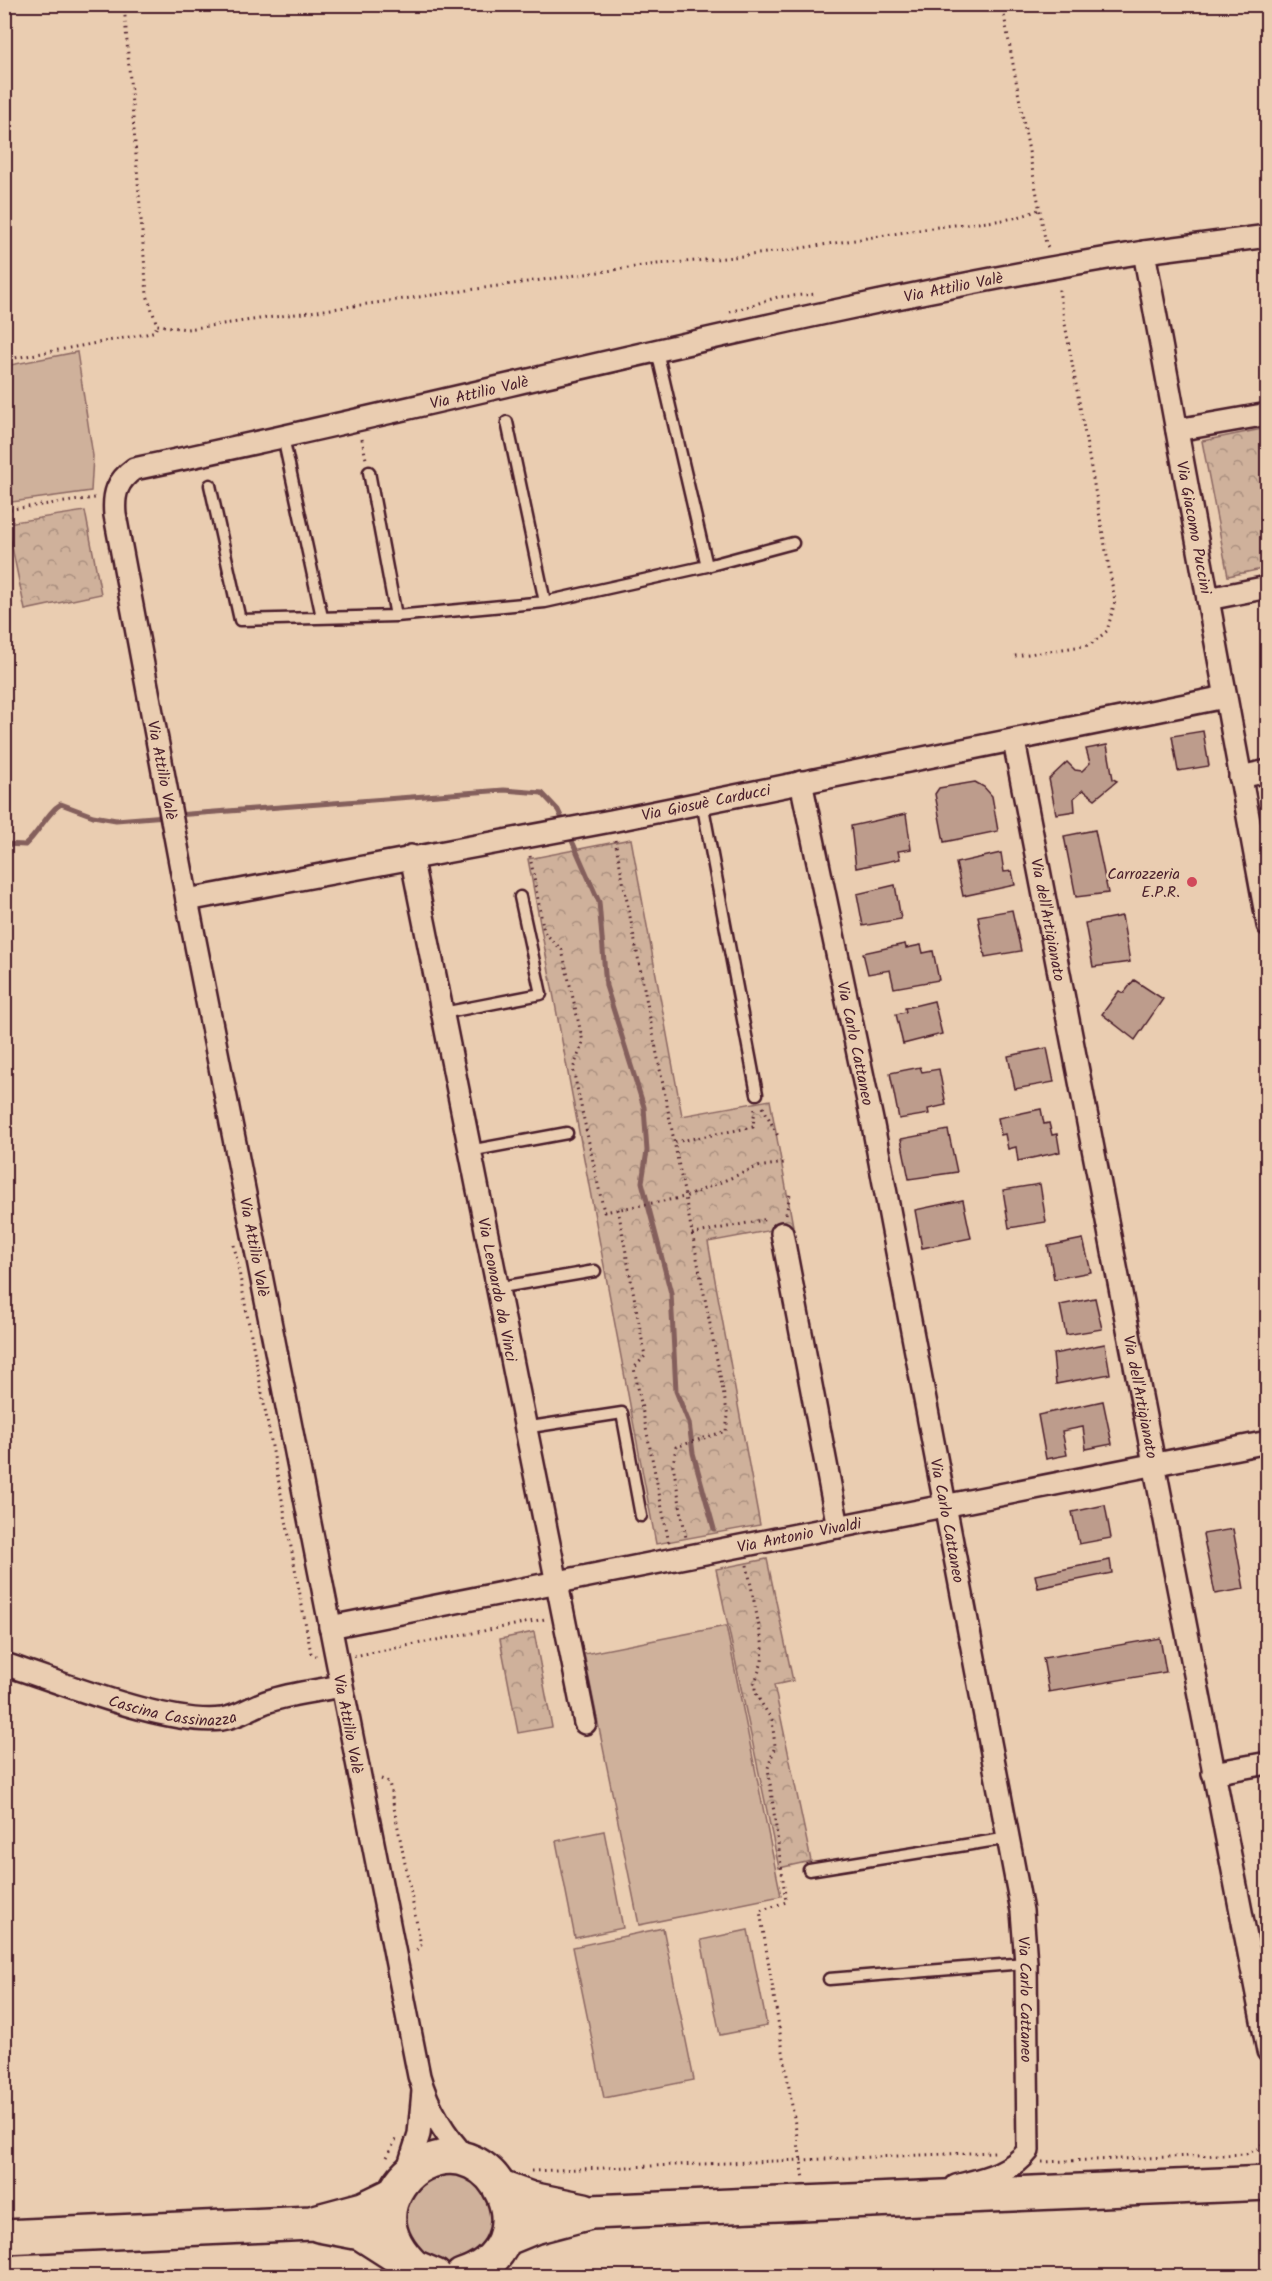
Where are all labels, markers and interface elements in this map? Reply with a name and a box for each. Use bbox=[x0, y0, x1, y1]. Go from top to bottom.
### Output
street label: Via Attilio Valè bbox=[902, 266, 1005, 310]
street label: Via Attilio Valè bbox=[427, 370, 531, 417]
street label: Via Giacomo Puccini bbox=[1169, 459, 1218, 597]
street label: Via Attilio Valè bbox=[140, 719, 183, 822]
street label: Via Giosuè Carducci bbox=[639, 778, 774, 829]
street label: Via dell'Artigianato bbox=[1023, 856, 1071, 984]
place label: Carrozzeria E.P.R. bbox=[1107, 862, 1180, 905]
marker: Carrozzeria E.P.R. bbox=[1185, 875, 1199, 889]
street label: Via Carlo Cattaneo bbox=[829, 979, 880, 1108]
street label: Via Attilio Valè bbox=[232, 1196, 275, 1299]
street label: Via Leonardo da Vinci bbox=[470, 1216, 523, 1365]
street label: Via dell'Artigianato bbox=[1116, 1333, 1164, 1461]
street label: Via Carlo Cattaneo bbox=[922, 1456, 971, 1585]
street label: Via Antonio Vivaldi bbox=[735, 1511, 865, 1560]
street label: Via Attilio Valè bbox=[326, 1673, 369, 1776]
street label: Cascina Cassinazza bbox=[105, 1689, 240, 1734]
street label: Via Carlo Cattaneo bbox=[1010, 1935, 1038, 2063]

